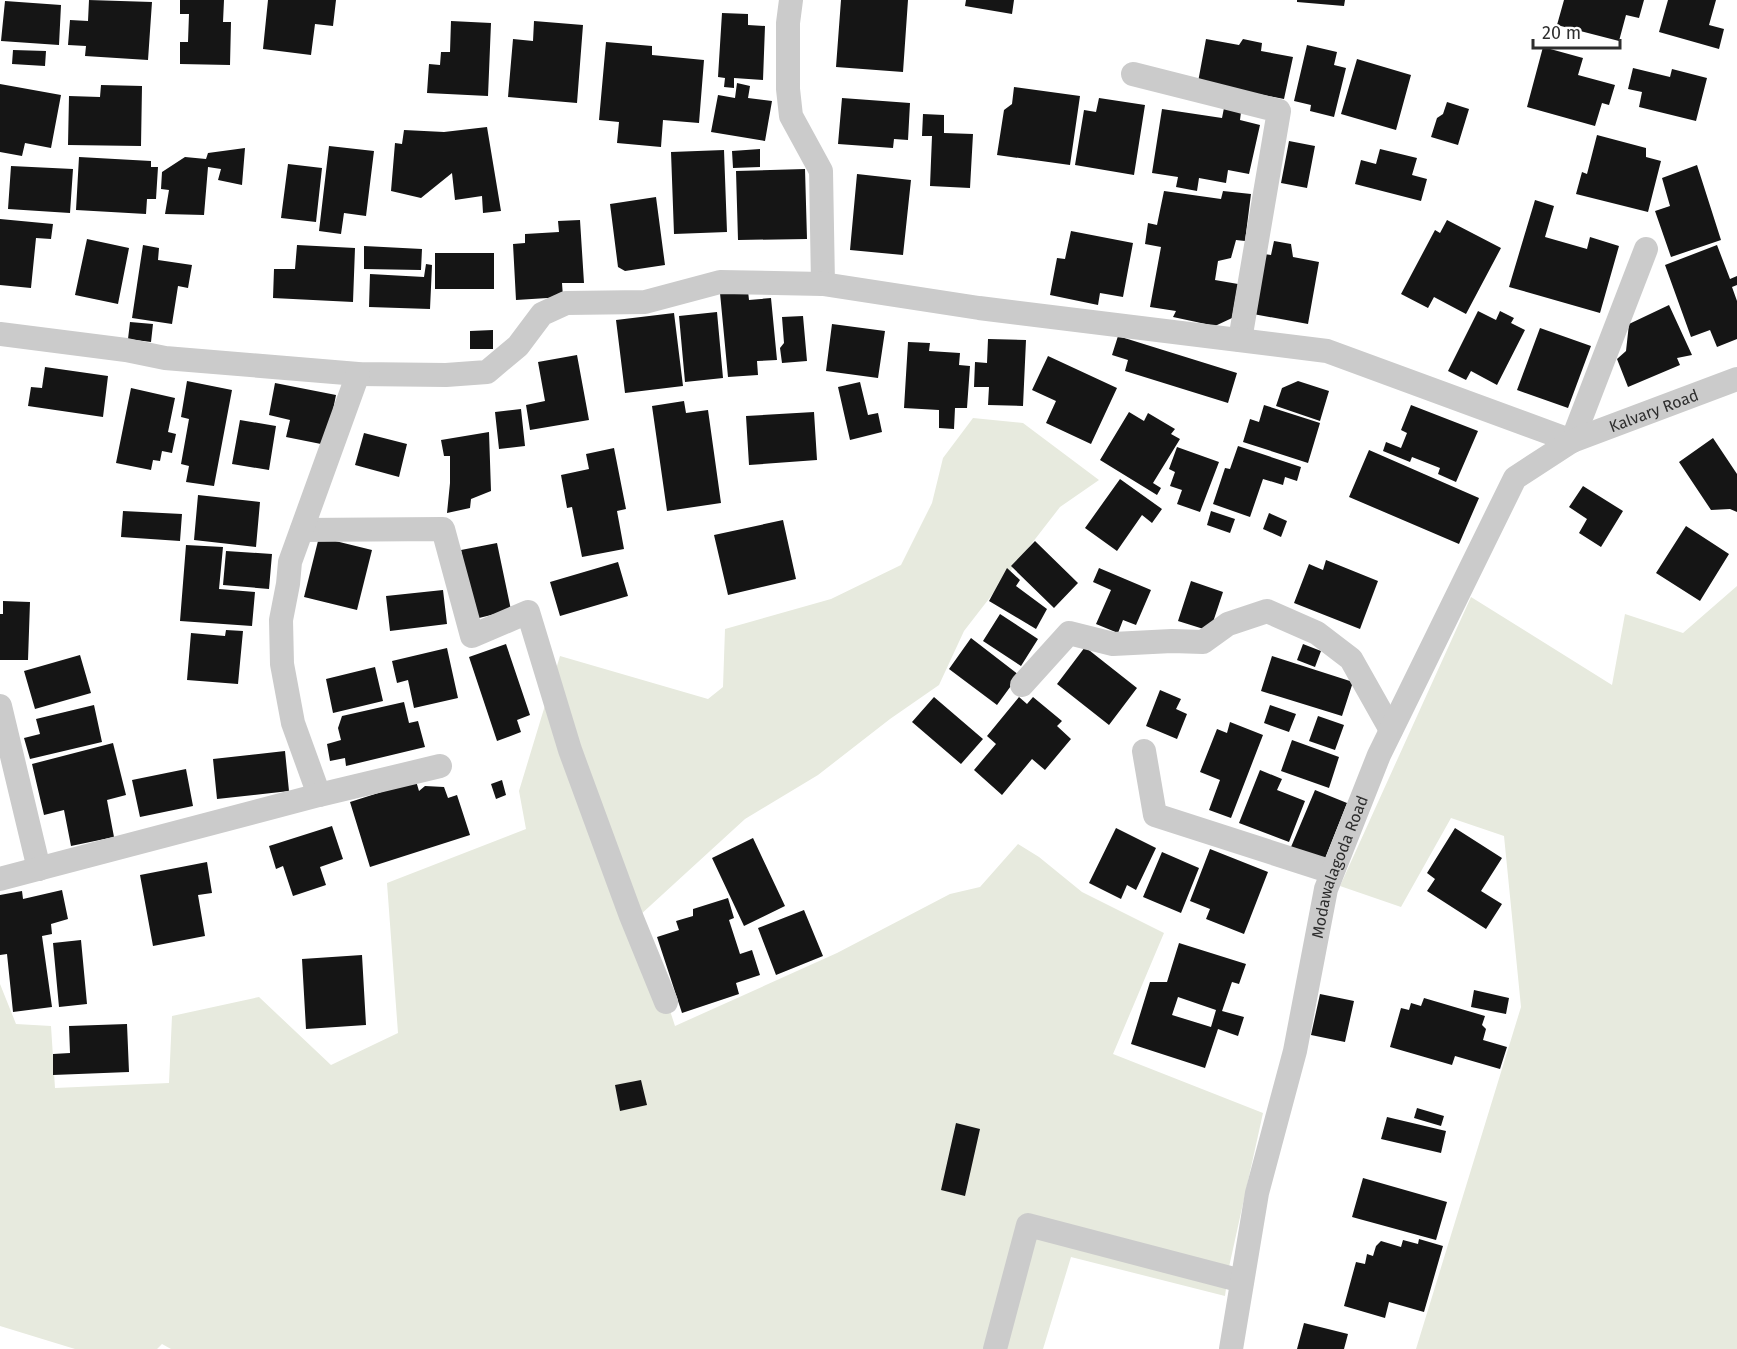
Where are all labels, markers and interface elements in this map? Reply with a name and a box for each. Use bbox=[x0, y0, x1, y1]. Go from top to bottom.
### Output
scale bar bbox=[1533, 12, 1620, 50]
text: 20 m bbox=[1542, 22, 1581, 44]
street label: Kalvary Road bbox=[1607, 385, 1701, 436]
street label: Modawalagoda Road bbox=[1308, 793, 1372, 940]

